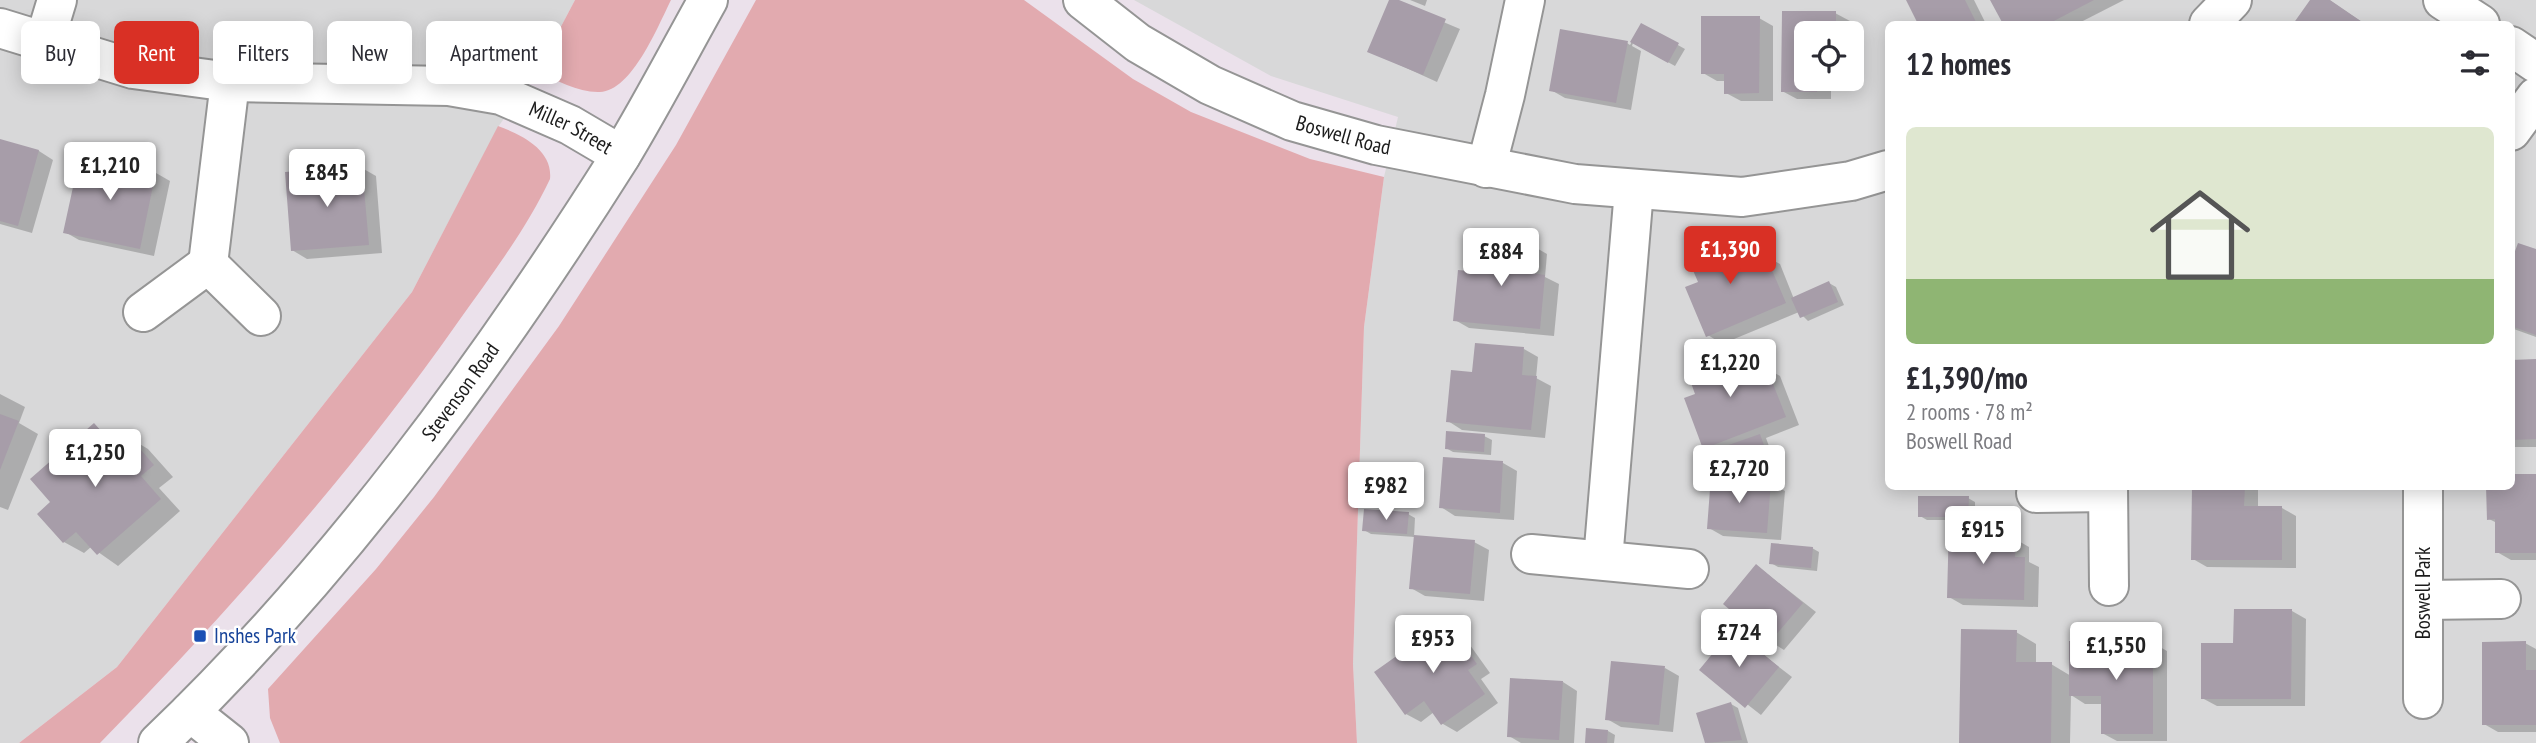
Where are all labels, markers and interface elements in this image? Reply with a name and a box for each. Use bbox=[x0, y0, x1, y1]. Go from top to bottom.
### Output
chip: Buy bbox=[21, 21, 100, 84]
chip: Rent bbox=[114, 21, 199, 84]
chip: Filters bbox=[213, 21, 313, 84]
chip: New bbox=[327, 21, 412, 84]
chip: Apartment bbox=[426, 21, 562, 84]
map controls bbox=[1794, 21, 1864, 91]
button: locate bbox=[1794, 21, 1864, 91]
text: 12 homes bbox=[1906, 44, 2011, 83]
icon: filters bbox=[2456, 44, 2494, 82]
street label: Miller Street bbox=[525, 95, 618, 160]
street label: Boswell Road bbox=[1293, 109, 1393, 161]
pin: £1,210 bbox=[53, 142, 167, 202]
text: £1,210 bbox=[80, 150, 140, 179]
pin: £845 bbox=[286, 150, 368, 209]
text: £845 bbox=[305, 157, 349, 186]
icon: home bbox=[2137, 172, 2263, 298]
pin: £1,390 bbox=[1673, 226, 1787, 286]
pin: £884 bbox=[1460, 229, 1542, 288]
text: £1,390 bbox=[1700, 234, 1760, 263]
text: £884 bbox=[1479, 236, 1523, 265]
street label: Stevenson Road bbox=[415, 337, 505, 446]
pin: £1,220 bbox=[1673, 340, 1787, 399]
text: £1,220 bbox=[1700, 347, 1760, 376]
text: £1,390/mo bbox=[1906, 358, 2028, 397]
text: 2 rooms · 78 m² bbox=[1906, 397, 2033, 426]
text: Boswell Road bbox=[1906, 426, 2012, 455]
pin: £1,250 bbox=[38, 430, 152, 489]
text: £1,250 bbox=[65, 437, 125, 466]
pin: £2,720 bbox=[1682, 446, 1796, 505]
text: £2,720 bbox=[1709, 453, 1769, 482]
pin: £982 bbox=[1345, 462, 1427, 522]
text: £982 bbox=[1364, 470, 1408, 499]
pin: £915 bbox=[1942, 506, 2024, 566]
text: £915 bbox=[1961, 514, 2005, 543]
street label: Boswell Park bbox=[2409, 547, 2436, 639]
pin: £724 bbox=[1698, 610, 1780, 669]
pin: £953 bbox=[1392, 616, 1474, 675]
text: £724 bbox=[1717, 617, 1761, 646]
place label: Inshes Park bbox=[214, 622, 296, 649]
pin: £1,550 bbox=[2059, 622, 2173, 682]
text: £953 bbox=[1411, 623, 1455, 652]
marker: Inshes Park bbox=[192, 628, 208, 644]
text: £1,550 bbox=[2086, 630, 2146, 659]

